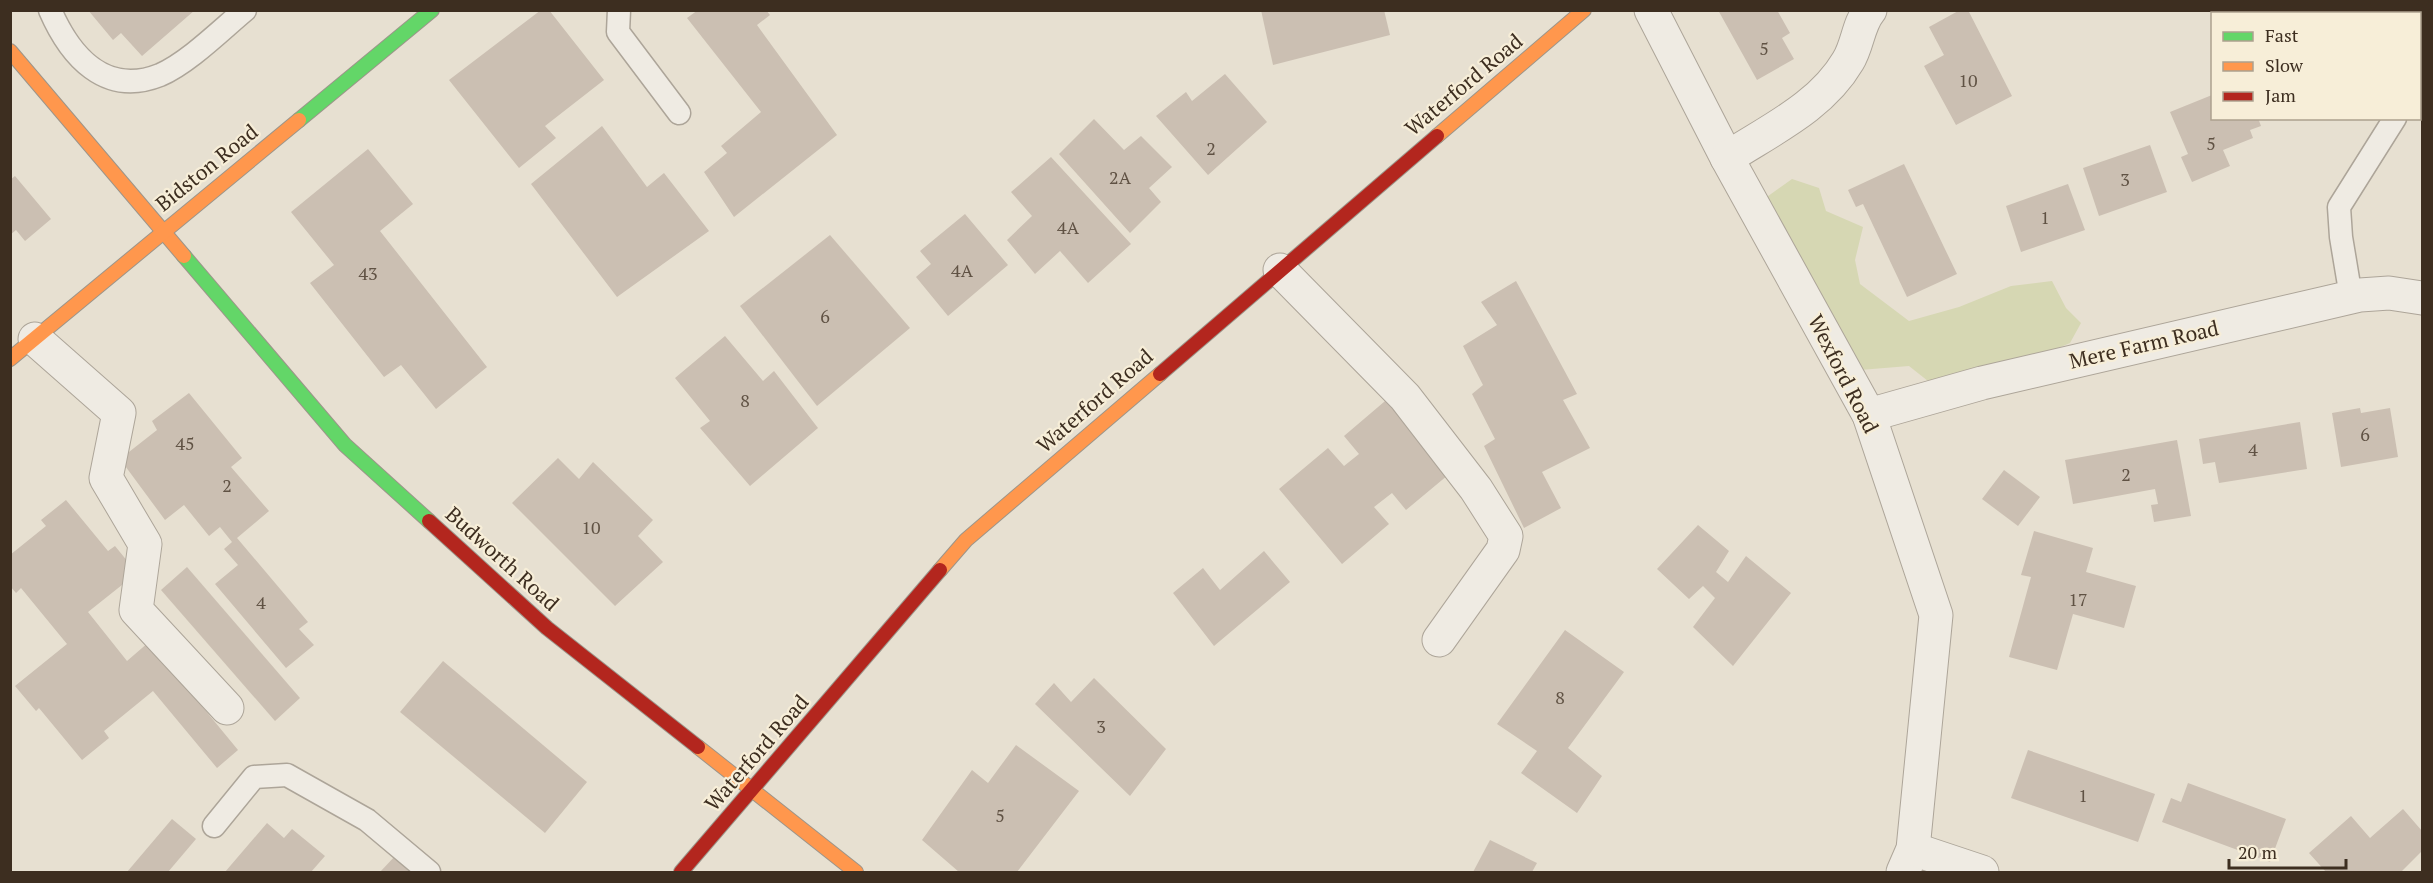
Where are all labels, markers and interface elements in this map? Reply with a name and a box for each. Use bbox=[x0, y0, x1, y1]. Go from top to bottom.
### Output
legend bbox=[2211, 12, 2421, 120]
text: Fast bbox=[2265, 23, 2299, 47]
street label: Waterford Road bbox=[1399, 27, 1528, 142]
house number: 5 bbox=[1759, 36, 1769, 60]
text: Slow bbox=[2265, 53, 2304, 77]
house number: 10 bbox=[1958, 68, 1978, 92]
text: Jam bbox=[2265, 83, 2296, 107]
street label: Bidston Road bbox=[149, 117, 264, 217]
house number: 5 bbox=[2206, 131, 2216, 155]
house number: 2 bbox=[1206, 136, 1216, 160]
house number: 2A bbox=[1109, 165, 1132, 189]
house number: 3 bbox=[2120, 167, 2130, 191]
house number: 1 bbox=[2040, 205, 2050, 229]
house number: 4A bbox=[1057, 215, 1080, 239]
house number: 4A bbox=[951, 258, 974, 282]
house number: 43 bbox=[358, 261, 378, 285]
house number: 6 bbox=[820, 304, 830, 328]
street label: Wexford Road bbox=[1802, 310, 1886, 438]
street label: Mere Farm Road bbox=[2066, 313, 2222, 375]
street label: Waterford Road bbox=[1030, 342, 1159, 458]
house number: 8 bbox=[740, 388, 750, 412]
house number: 6 bbox=[2360, 422, 2370, 446]
house number: 45 bbox=[175, 431, 195, 455]
house number: 4 bbox=[2248, 437, 2258, 461]
house number: 2 bbox=[2121, 462, 2131, 486]
house number: 2 bbox=[222, 473, 232, 497]
street label: Budworth Road bbox=[440, 500, 566, 617]
house number: 10 bbox=[581, 515, 601, 539]
house number: 17 bbox=[2068, 587, 2088, 611]
house number: 4 bbox=[256, 590, 266, 614]
house number: 8 bbox=[1555, 685, 1565, 709]
street label: Waterford Road bbox=[698, 688, 815, 816]
house number: 3 bbox=[1096, 714, 1106, 738]
house number: 1 bbox=[2078, 783, 2088, 807]
house number: 5 bbox=[995, 803, 1005, 827]
scale bar bbox=[2229, 832, 2346, 870]
text: 20 m bbox=[2238, 840, 2278, 864]

